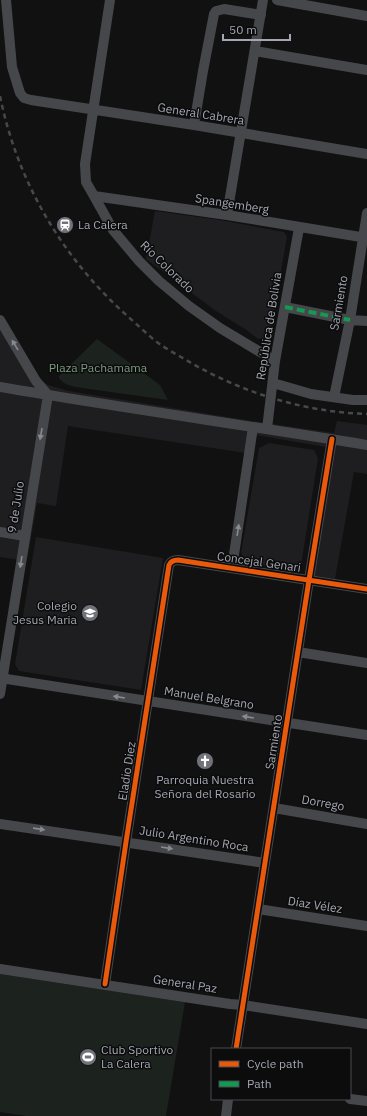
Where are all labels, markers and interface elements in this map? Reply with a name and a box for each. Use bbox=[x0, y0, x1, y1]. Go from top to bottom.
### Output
scale bar bbox=[223, 16, 290, 42]
text: 50 m bbox=[229, 22, 257, 37]
street label: General Cabrera bbox=[157, 99, 246, 128]
street label: Spangemberg bbox=[194, 190, 271, 217]
station icon: La Calera bbox=[55, 215, 75, 235]
place label: La Calera bbox=[78, 217, 128, 232]
street label: Río Colorado bbox=[137, 237, 198, 296]
street label: República de Bolivia bbox=[253, 270, 285, 381]
street label: Sarmiento bbox=[326, 274, 351, 332]
one-way arrow bbox=[11, 339, 18, 351]
park label: Plaza Pachamama bbox=[49, 360, 148, 375]
one-way arrow bbox=[38, 428, 44, 440]
street label: 9 de Julio bbox=[4, 480, 27, 534]
one-way arrow bbox=[235, 523, 241, 536]
street label: Concejal Genari bbox=[216, 548, 302, 575]
one-way arrow bbox=[18, 556, 24, 568]
place label: Colegio Jesus Maria bbox=[13, 598, 78, 627]
school or university icon: Colegio Jesus Maria bbox=[80, 603, 100, 623]
street label: Manuel Belgrano bbox=[163, 683, 255, 712]
one-way arrow bbox=[113, 694, 125, 700]
street label: Sarmiento bbox=[262, 713, 285, 771]
one-way arrow bbox=[242, 714, 254, 720]
street label: Eladio Diez bbox=[114, 740, 139, 801]
church icon: Parroquia Nuestra Señora del Rosario bbox=[195, 751, 215, 771]
place label: Parroquia Nuestra Señora del Rosario bbox=[155, 772, 256, 801]
street label: Dorrego bbox=[301, 791, 346, 814]
street label: Julio Argentino Roca bbox=[138, 822, 250, 855]
one-way arrow bbox=[33, 826, 45, 832]
one-way arrow bbox=[161, 845, 173, 851]
street label: Díaz Vélez bbox=[287, 893, 344, 916]
street label: General Paz bbox=[152, 971, 218, 996]
place label: Club Sportivo La Calera bbox=[101, 1042, 173, 1071]
sports icon: Club Sportivo La Calera bbox=[78, 1047, 98, 1067]
legend bbox=[211, 1048, 351, 1100]
text: Cycle path bbox=[247, 1056, 304, 1071]
text: Path bbox=[247, 1076, 272, 1091]

